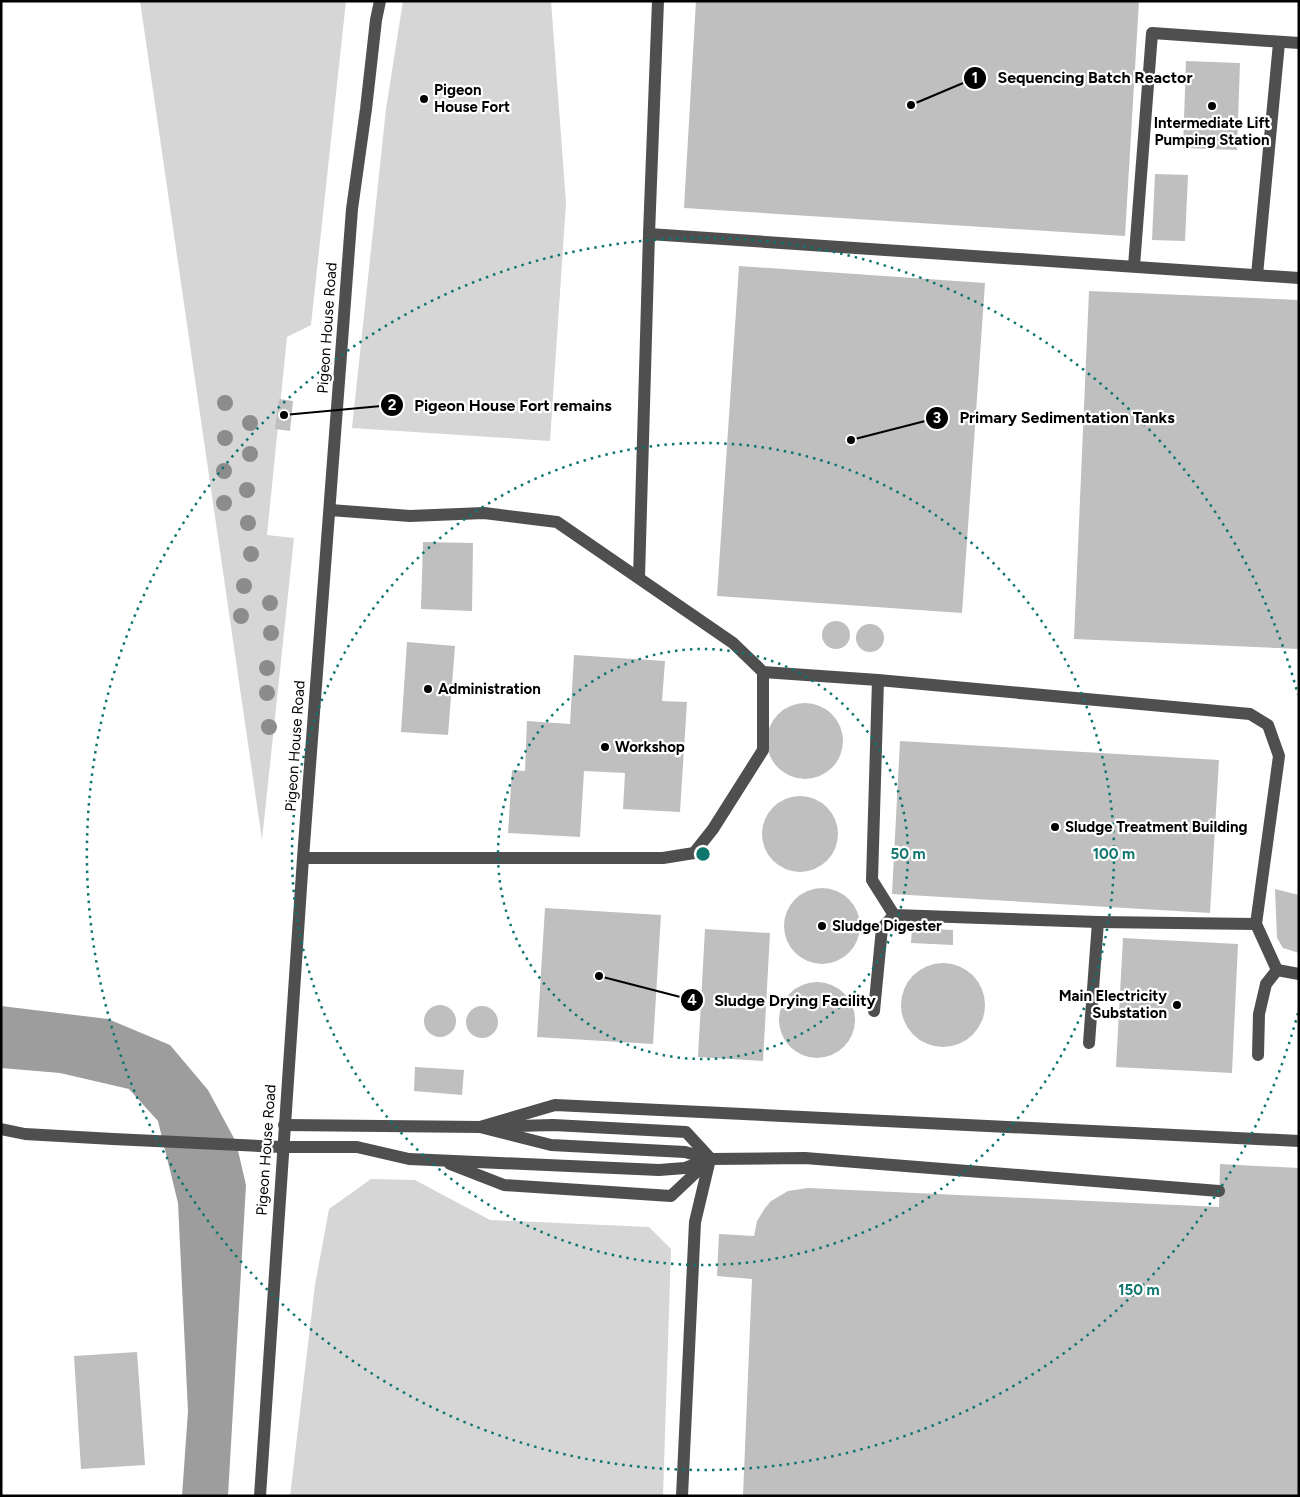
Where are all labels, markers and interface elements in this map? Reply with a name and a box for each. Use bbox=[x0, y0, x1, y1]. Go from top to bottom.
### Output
callout: Sequencing Batch Reactor bbox=[962, 62, 1202, 93]
text: Sequencing Batch Reactor bbox=[998, 68, 1192, 87]
text: 1 bbox=[972, 69, 978, 87]
place label: Pigeon House Fort bbox=[434, 81, 510, 116]
marker: Pigeon House Fort bbox=[418, 93, 430, 105]
marker: Intermediate Lift Pumping Station bbox=[1206, 100, 1218, 112]
place label: Intermediate Lift Pumping Station bbox=[1154, 114, 1270, 149]
street label: Pigeon House Road bbox=[313, 262, 341, 394]
callout: Pigeon House Fort remains bbox=[380, 390, 622, 421]
text: 2 bbox=[388, 396, 397, 414]
text: Pigeon House Fort remains bbox=[414, 396, 612, 415]
callout: Primary Sedimentation Tanks bbox=[925, 402, 1185, 433]
text: Primary Sedimentation Tanks bbox=[959, 408, 1175, 427]
text: 3 bbox=[933, 409, 941, 427]
street label: Pigeon House Road bbox=[281, 680, 309, 812]
place label: Administration bbox=[438, 680, 541, 698]
marker: Administration bbox=[422, 683, 434, 695]
place label: Workshop bbox=[615, 738, 685, 756]
marker: Workshop bbox=[599, 741, 611, 753]
place label: Sludge Treatment Building bbox=[1065, 818, 1248, 836]
marker: Sludge Treatment Building bbox=[1049, 821, 1061, 833]
centre of rings bbox=[694, 845, 712, 863]
text: 50 m bbox=[890, 845, 926, 863]
text: 100 m bbox=[1093, 845, 1135, 863]
place label: Sludge Digester bbox=[832, 917, 942, 935]
marker: Sludge Digester bbox=[816, 920, 828, 932]
callout: Sludge Drying Facility bbox=[679, 985, 886, 1016]
place label: Main Electricity Substation bbox=[1059, 987, 1167, 1022]
text: 4 bbox=[687, 991, 697, 1009]
text: Sludge Drying Facility bbox=[714, 991, 877, 1010]
marker: Main Electricity Substation bbox=[1171, 999, 1183, 1011]
street label: Pigeon House Road bbox=[252, 1084, 280, 1216]
text: 150 m bbox=[1118, 1281, 1160, 1299]

